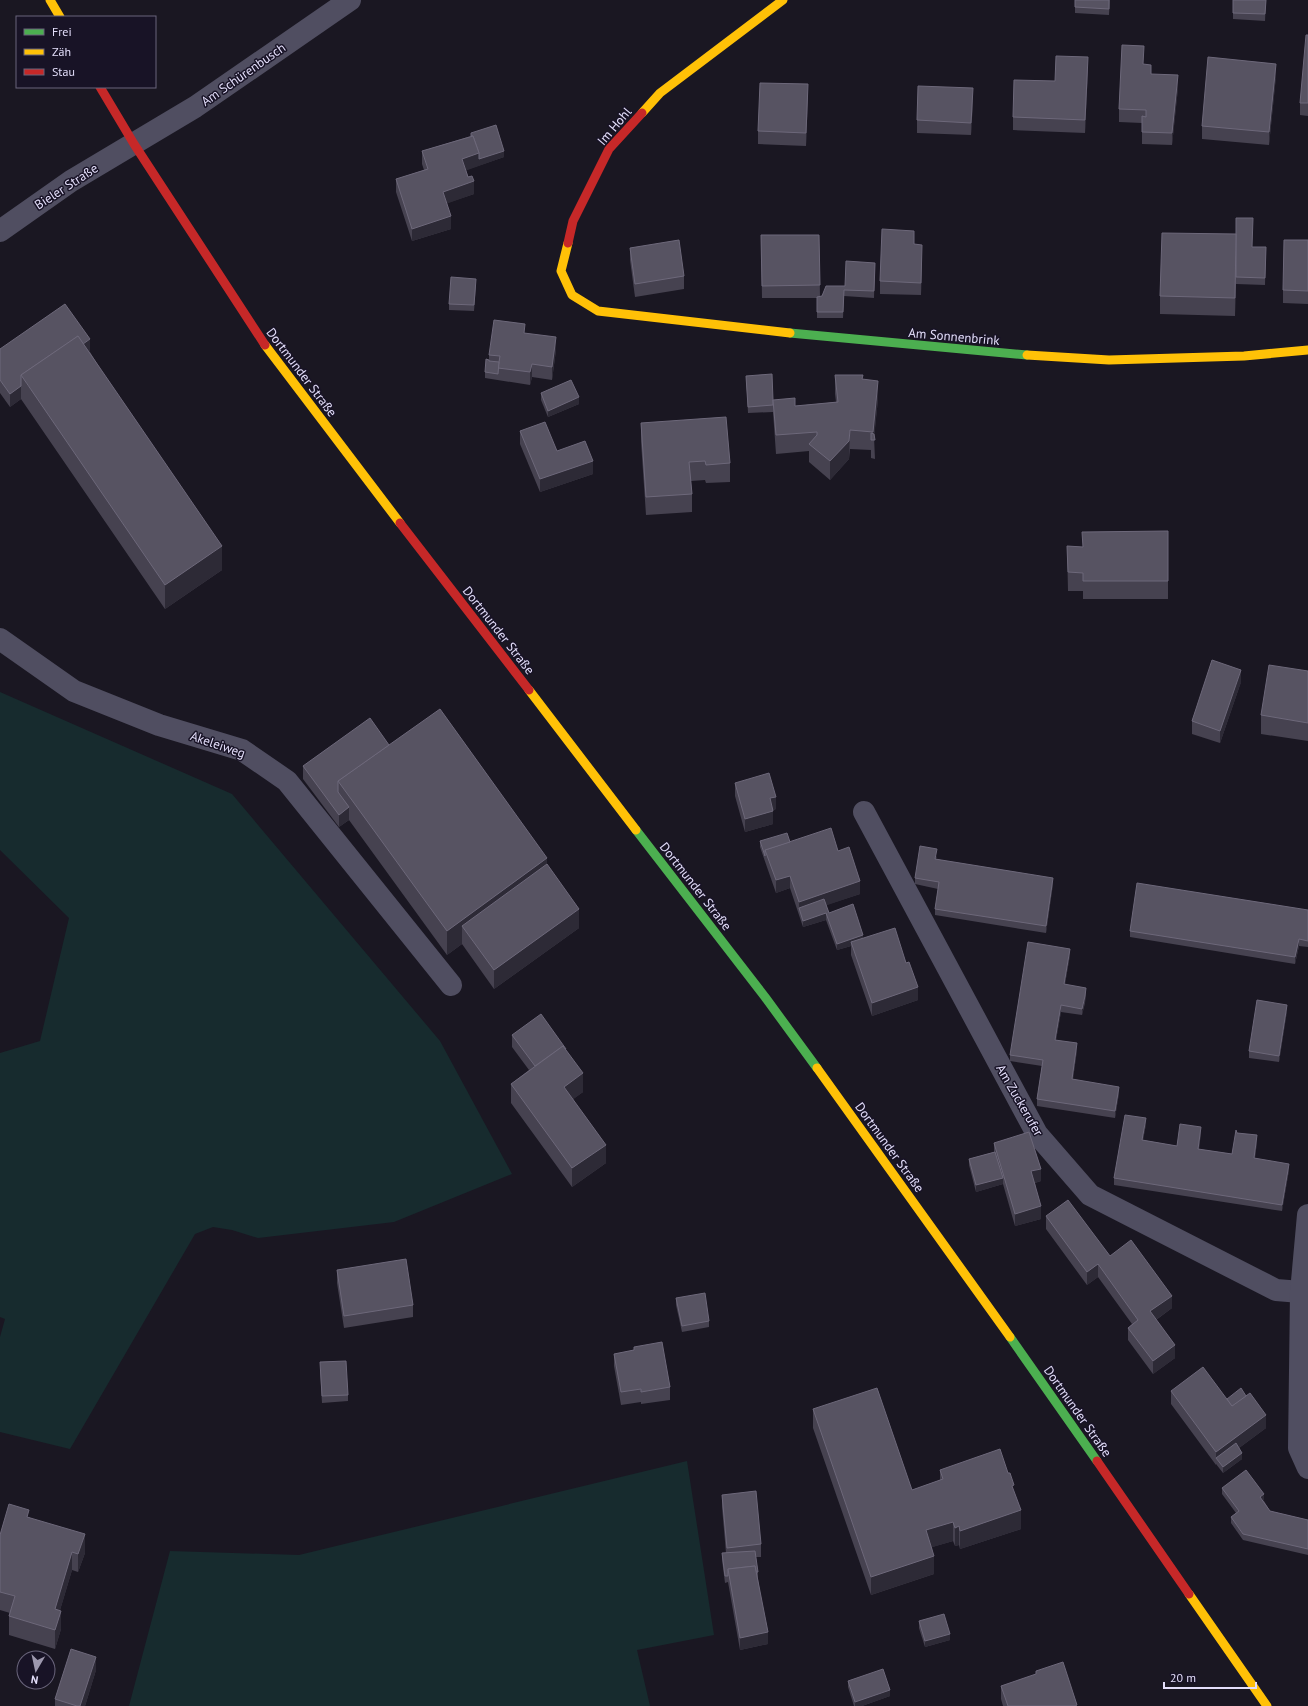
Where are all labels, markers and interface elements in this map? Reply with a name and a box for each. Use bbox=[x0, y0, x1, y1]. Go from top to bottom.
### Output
legend bbox=[16, 16, 156, 88]
text: Frei bbox=[52, 24, 72, 39]
street label: Am Schürenbusch bbox=[198, 39, 289, 110]
text: Zäh bbox=[52, 44, 71, 59]
text: Stau bbox=[52, 64, 75, 79]
street label: Im Hohl bbox=[594, 104, 635, 149]
street label: Bieler Straße bbox=[31, 160, 101, 213]
street label: Dortmunder Straße bbox=[263, 324, 341, 420]
street label: Am Sonnenbrink bbox=[908, 324, 1001, 349]
street label: Dortmunder Straße bbox=[459, 583, 538, 678]
street label: Akeleiweg bbox=[188, 727, 248, 762]
street label: Dortmunder Straße bbox=[656, 839, 735, 934]
street label: Am Zuckerufer bbox=[992, 1061, 1047, 1140]
street label: Dortmunder Straße bbox=[851, 1099, 928, 1196]
street label: Dortmunder Straße bbox=[1040, 1362, 1115, 1460]
north arrow bbox=[16, 1650, 56, 1690]
scale bar bbox=[1164, 1664, 1256, 1690]
text: 20 m bbox=[1170, 1670, 1196, 1685]
text: N bbox=[30, 1672, 39, 1687]

